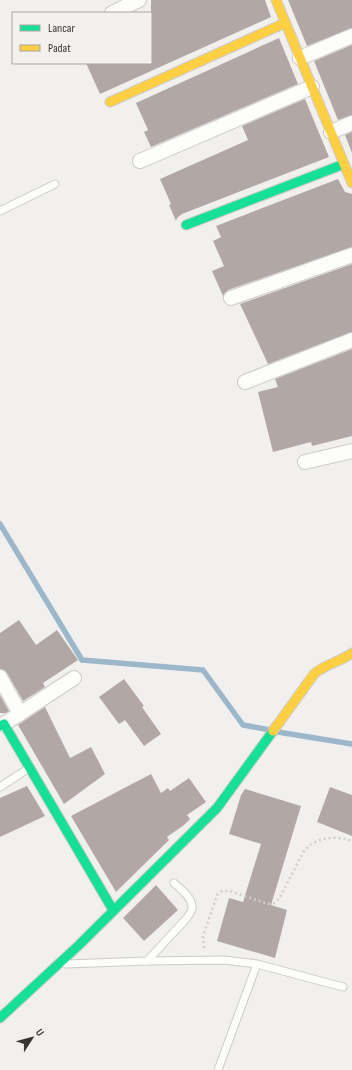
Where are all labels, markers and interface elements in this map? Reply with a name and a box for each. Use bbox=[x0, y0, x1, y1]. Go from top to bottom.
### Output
legend bbox=[12, 12, 152, 64]
text: Lancar bbox=[48, 21, 75, 36]
text: Padat bbox=[48, 41, 71, 56]
north arrow bbox=[12, 1018, 52, 1058]
text: U bbox=[33, 1026, 47, 1039]

